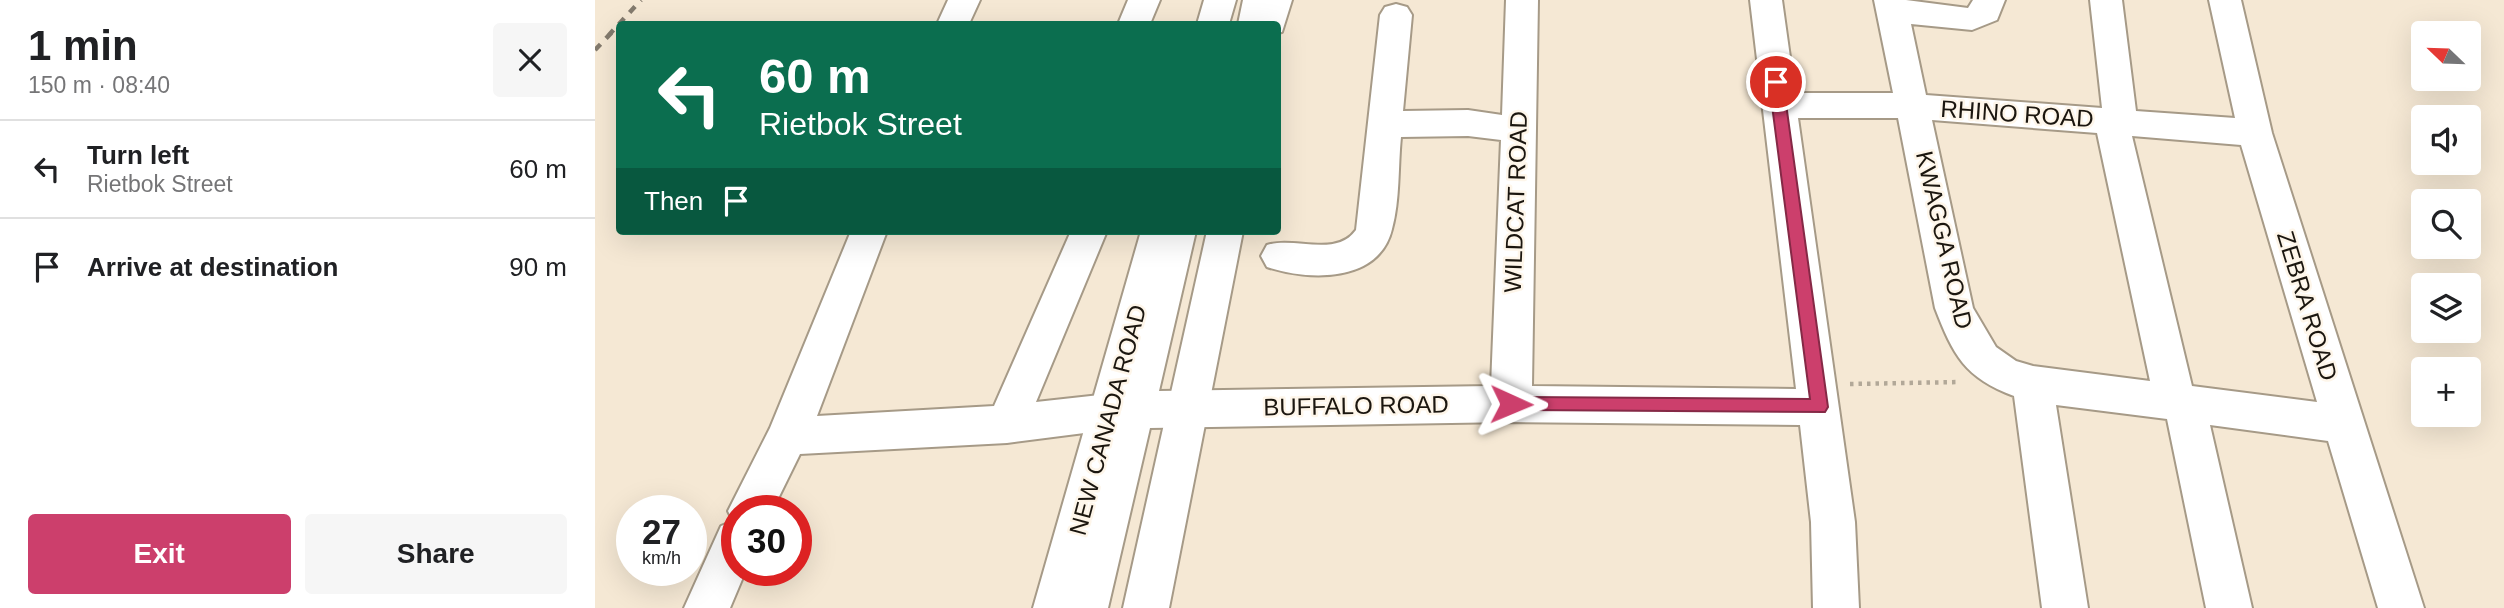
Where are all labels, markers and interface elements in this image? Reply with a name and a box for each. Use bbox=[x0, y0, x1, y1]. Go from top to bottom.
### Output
north arrow bbox=[2411, 21, 2481, 91]
map controls bbox=[2411, 21, 2481, 427]
text: 1 min bbox=[28, 22, 138, 69]
button: close bbox=[493, 23, 567, 97]
icon: left bbox=[644, 49, 735, 140]
text: 60 m bbox=[759, 49, 871, 103]
pin bbox=[1746, 52, 1806, 112]
icon: arrive bbox=[1757, 63, 1795, 101]
text: 150 m · 08:40 bbox=[28, 72, 170, 98]
street label: RHINO ROAD bbox=[1940, 95, 2094, 132]
button: sound bbox=[2411, 105, 2481, 175]
text: Rietbok Street bbox=[759, 106, 962, 142]
street label: WILDCAT ROAD bbox=[1499, 111, 1532, 293]
text: Turn left bbox=[87, 140, 189, 170]
street label: KWAGGA ROAD bbox=[1911, 148, 1978, 332]
icon: left bbox=[28, 150, 66, 188]
text: 60 m bbox=[509, 154, 567, 184]
text: Rietbok Street bbox=[87, 171, 233, 197]
icon: arrive bbox=[717, 182, 755, 220]
text: Then bbox=[644, 186, 703, 216]
button: search bbox=[2411, 189, 2481, 259]
street label: ZEBRA ROAD bbox=[2272, 228, 2343, 384]
icon: arrive bbox=[28, 248, 66, 286]
text: Arrive at destination bbox=[87, 252, 338, 282]
text: 90 m bbox=[509, 252, 567, 282]
button: layers bbox=[2411, 273, 2481, 343]
street label: NEW CANADA ROAD bbox=[1064, 302, 1151, 538]
button: + bbox=[2411, 357, 2481, 427]
position arrow bbox=[1474, 367, 1548, 441]
street label: BUFFALO ROAD bbox=[1263, 390, 1449, 421]
speed limit sign: 30 bbox=[721, 495, 812, 586]
text: 27 bbox=[642, 512, 681, 551]
button: Exit bbox=[28, 514, 291, 594]
button: Share bbox=[305, 514, 567, 594]
text: km/h bbox=[642, 548, 681, 568]

